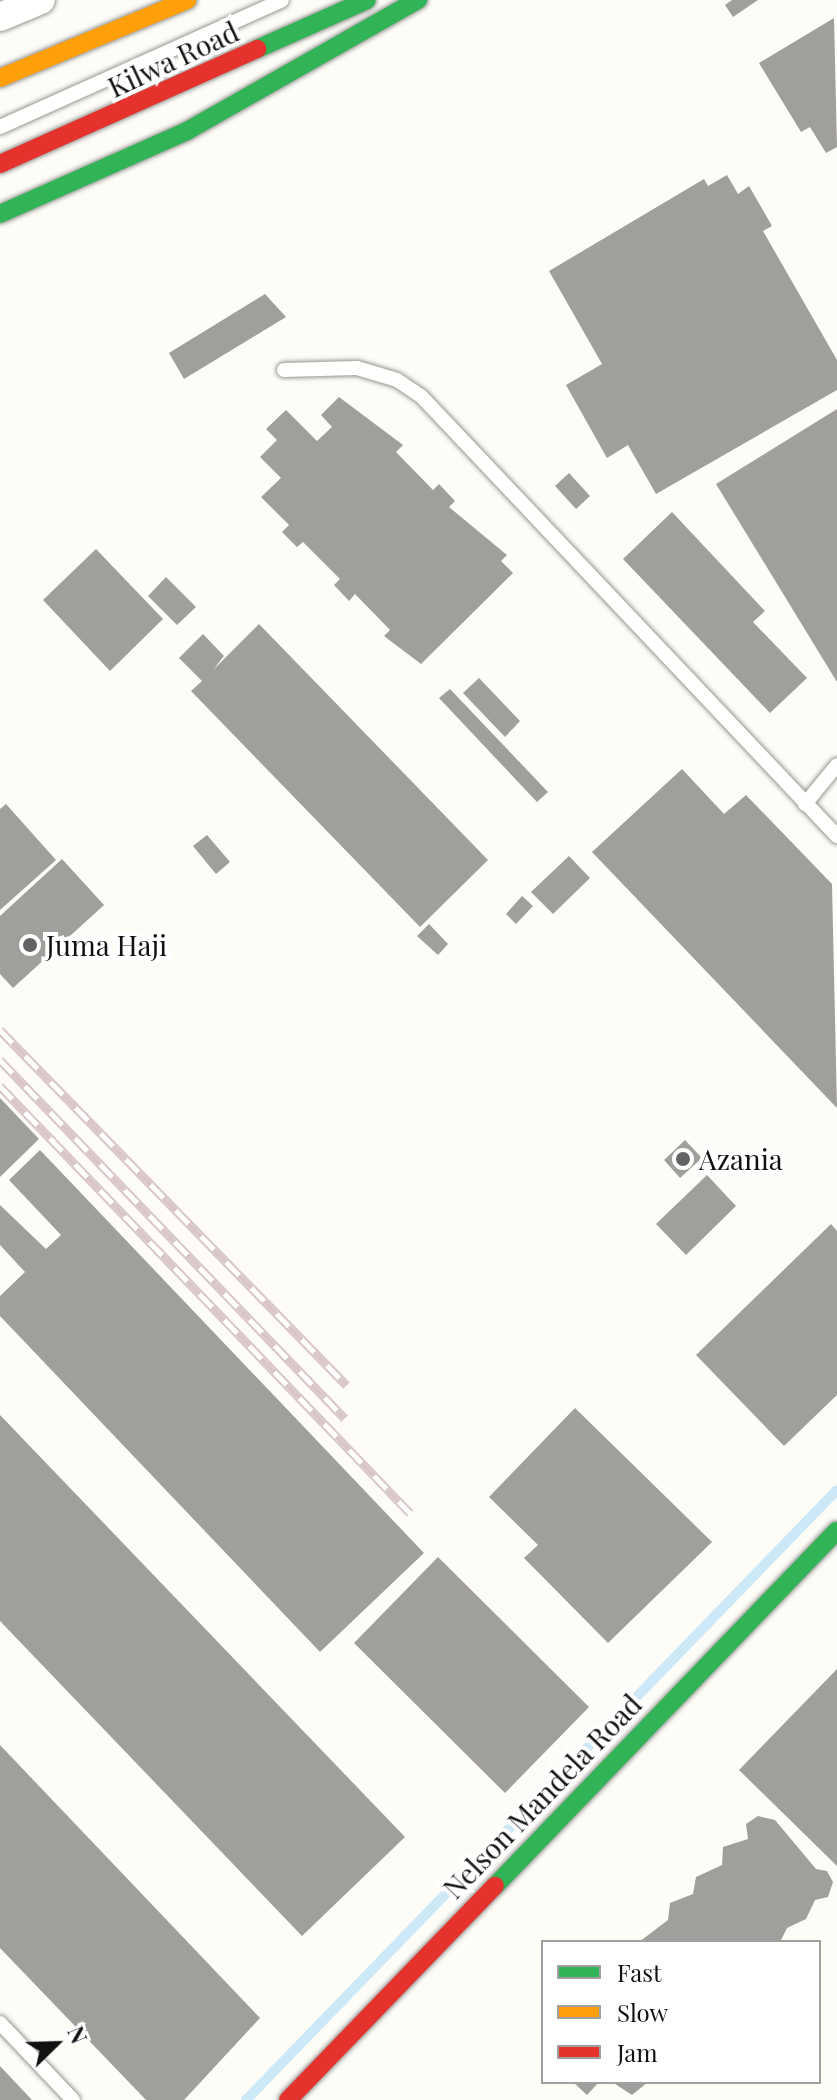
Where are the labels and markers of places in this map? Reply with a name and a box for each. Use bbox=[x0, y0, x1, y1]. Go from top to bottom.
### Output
place label: Juma Haji bbox=[46, 928, 167, 962]
marker: Juma Haji bbox=[21, 936, 39, 954]
place label: Azania bbox=[699, 1142, 783, 1176]
marker: Azania bbox=[674, 1150, 692, 1168]

